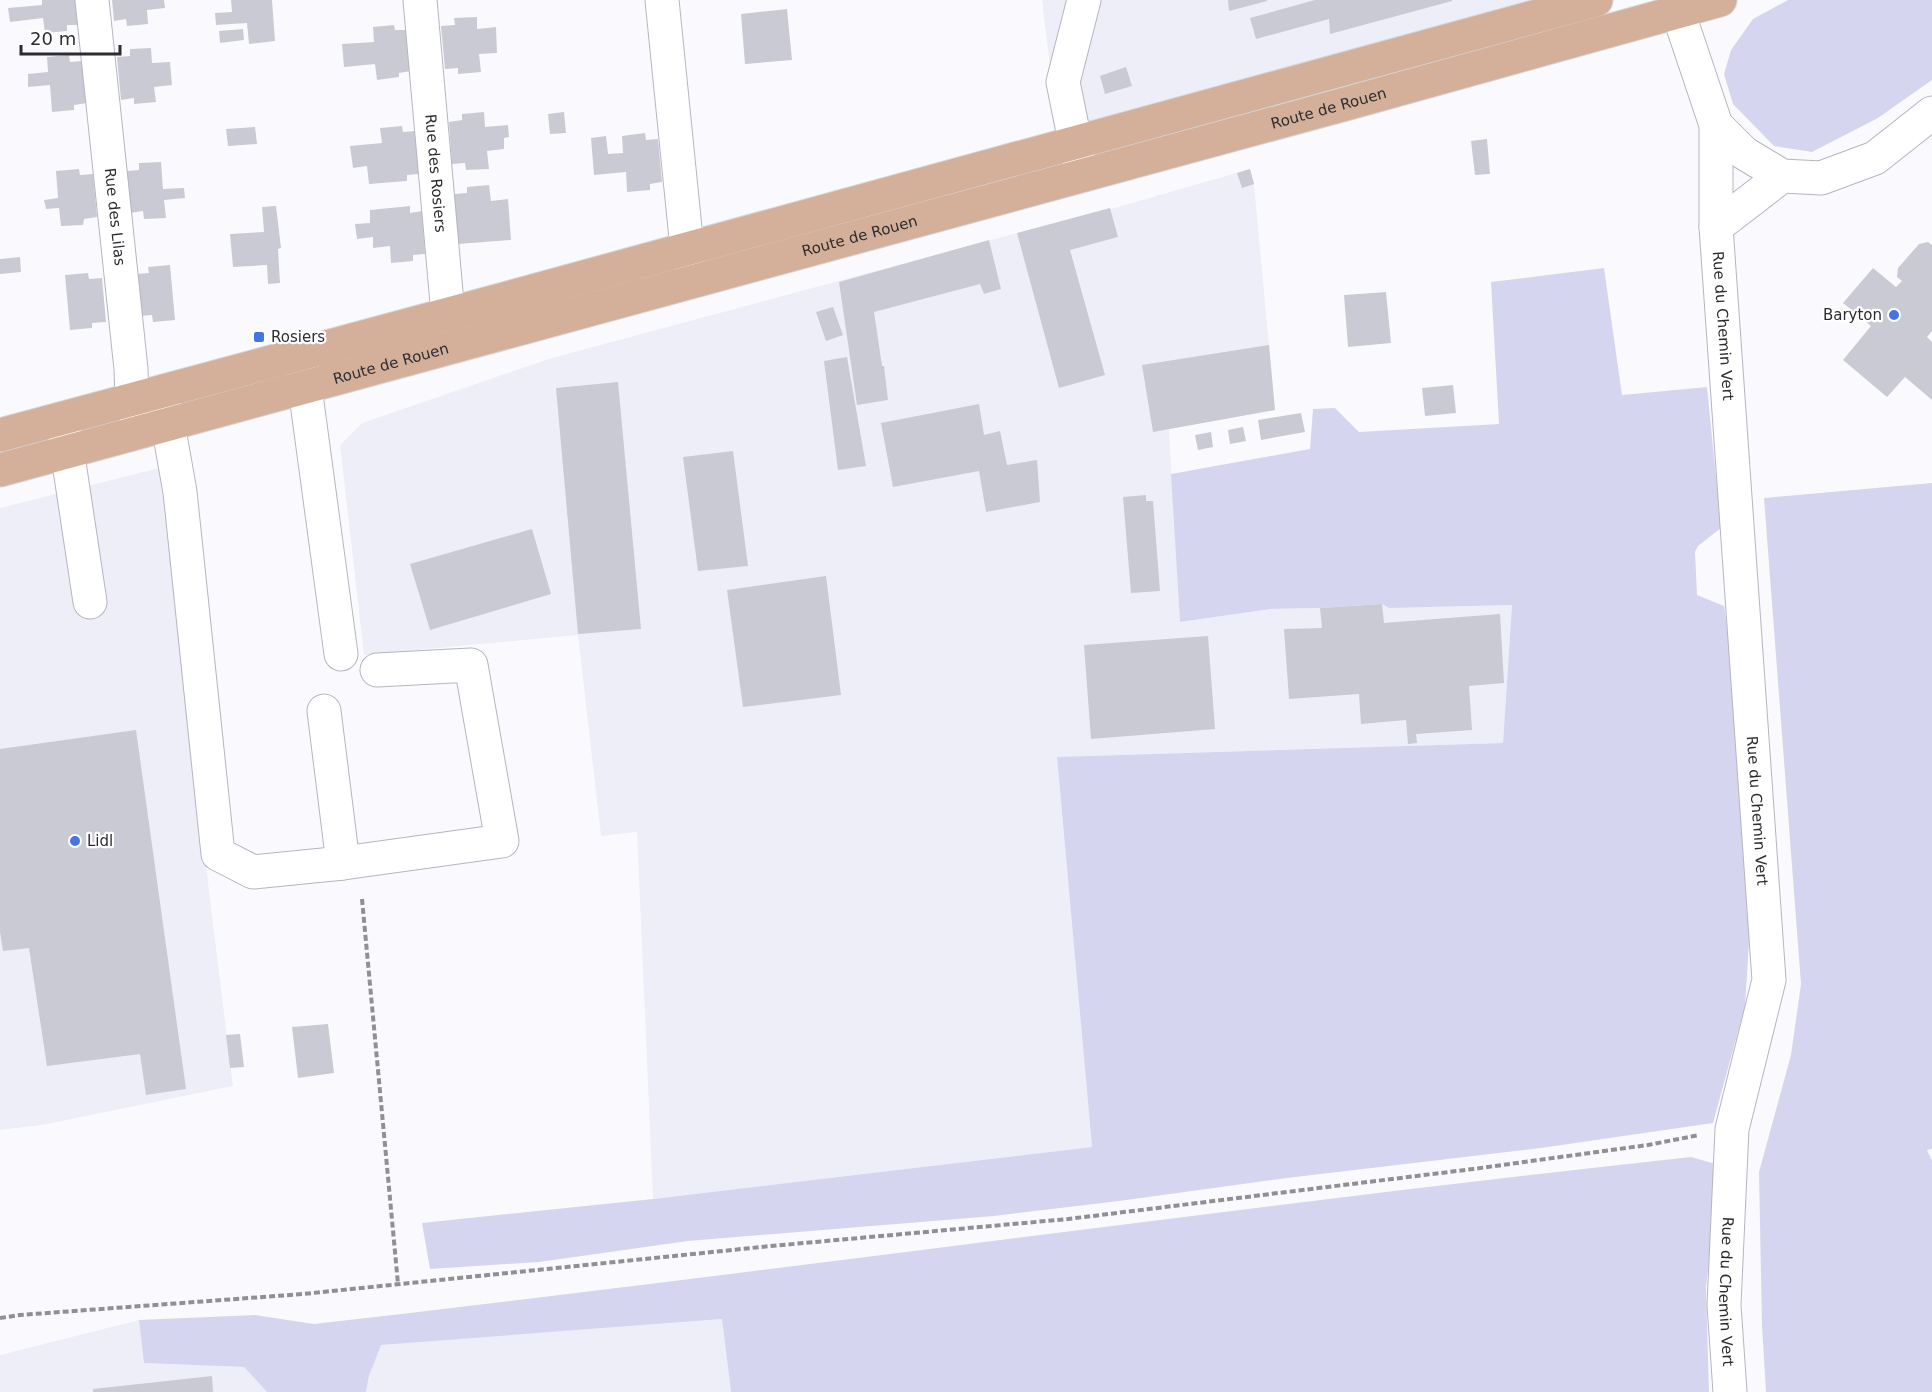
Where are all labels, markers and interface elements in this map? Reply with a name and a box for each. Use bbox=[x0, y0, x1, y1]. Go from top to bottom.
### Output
scale bar bbox=[21, 18, 120, 56]
text: 20 m bbox=[30, 28, 76, 49]
street label: Route de Rouen bbox=[1269, 84, 1389, 133]
street label: Rue des Rosiers bbox=[421, 113, 450, 233]
street label: Rue des Lilas bbox=[101, 167, 129, 267]
street label: Route de Rouen bbox=[800, 212, 920, 260]
street label: Rue du Chemin Vert bbox=[1709, 251, 1737, 401]
place label: Baryton bbox=[1823, 306, 1882, 324]
marker: Baryton bbox=[1887, 308, 1901, 322]
place label: Rosiers bbox=[271, 328, 325, 346]
marker: Rosiers bbox=[252, 330, 266, 344]
street label: Route de Rouen bbox=[331, 339, 451, 388]
street label: Rue du Chemin Vert bbox=[1743, 735, 1771, 886]
place label: Lidl bbox=[87, 832, 113, 850]
marker: Lidl bbox=[68, 834, 82, 848]
street label: Rue du Chemin Vert bbox=[1715, 1216, 1737, 1367]

